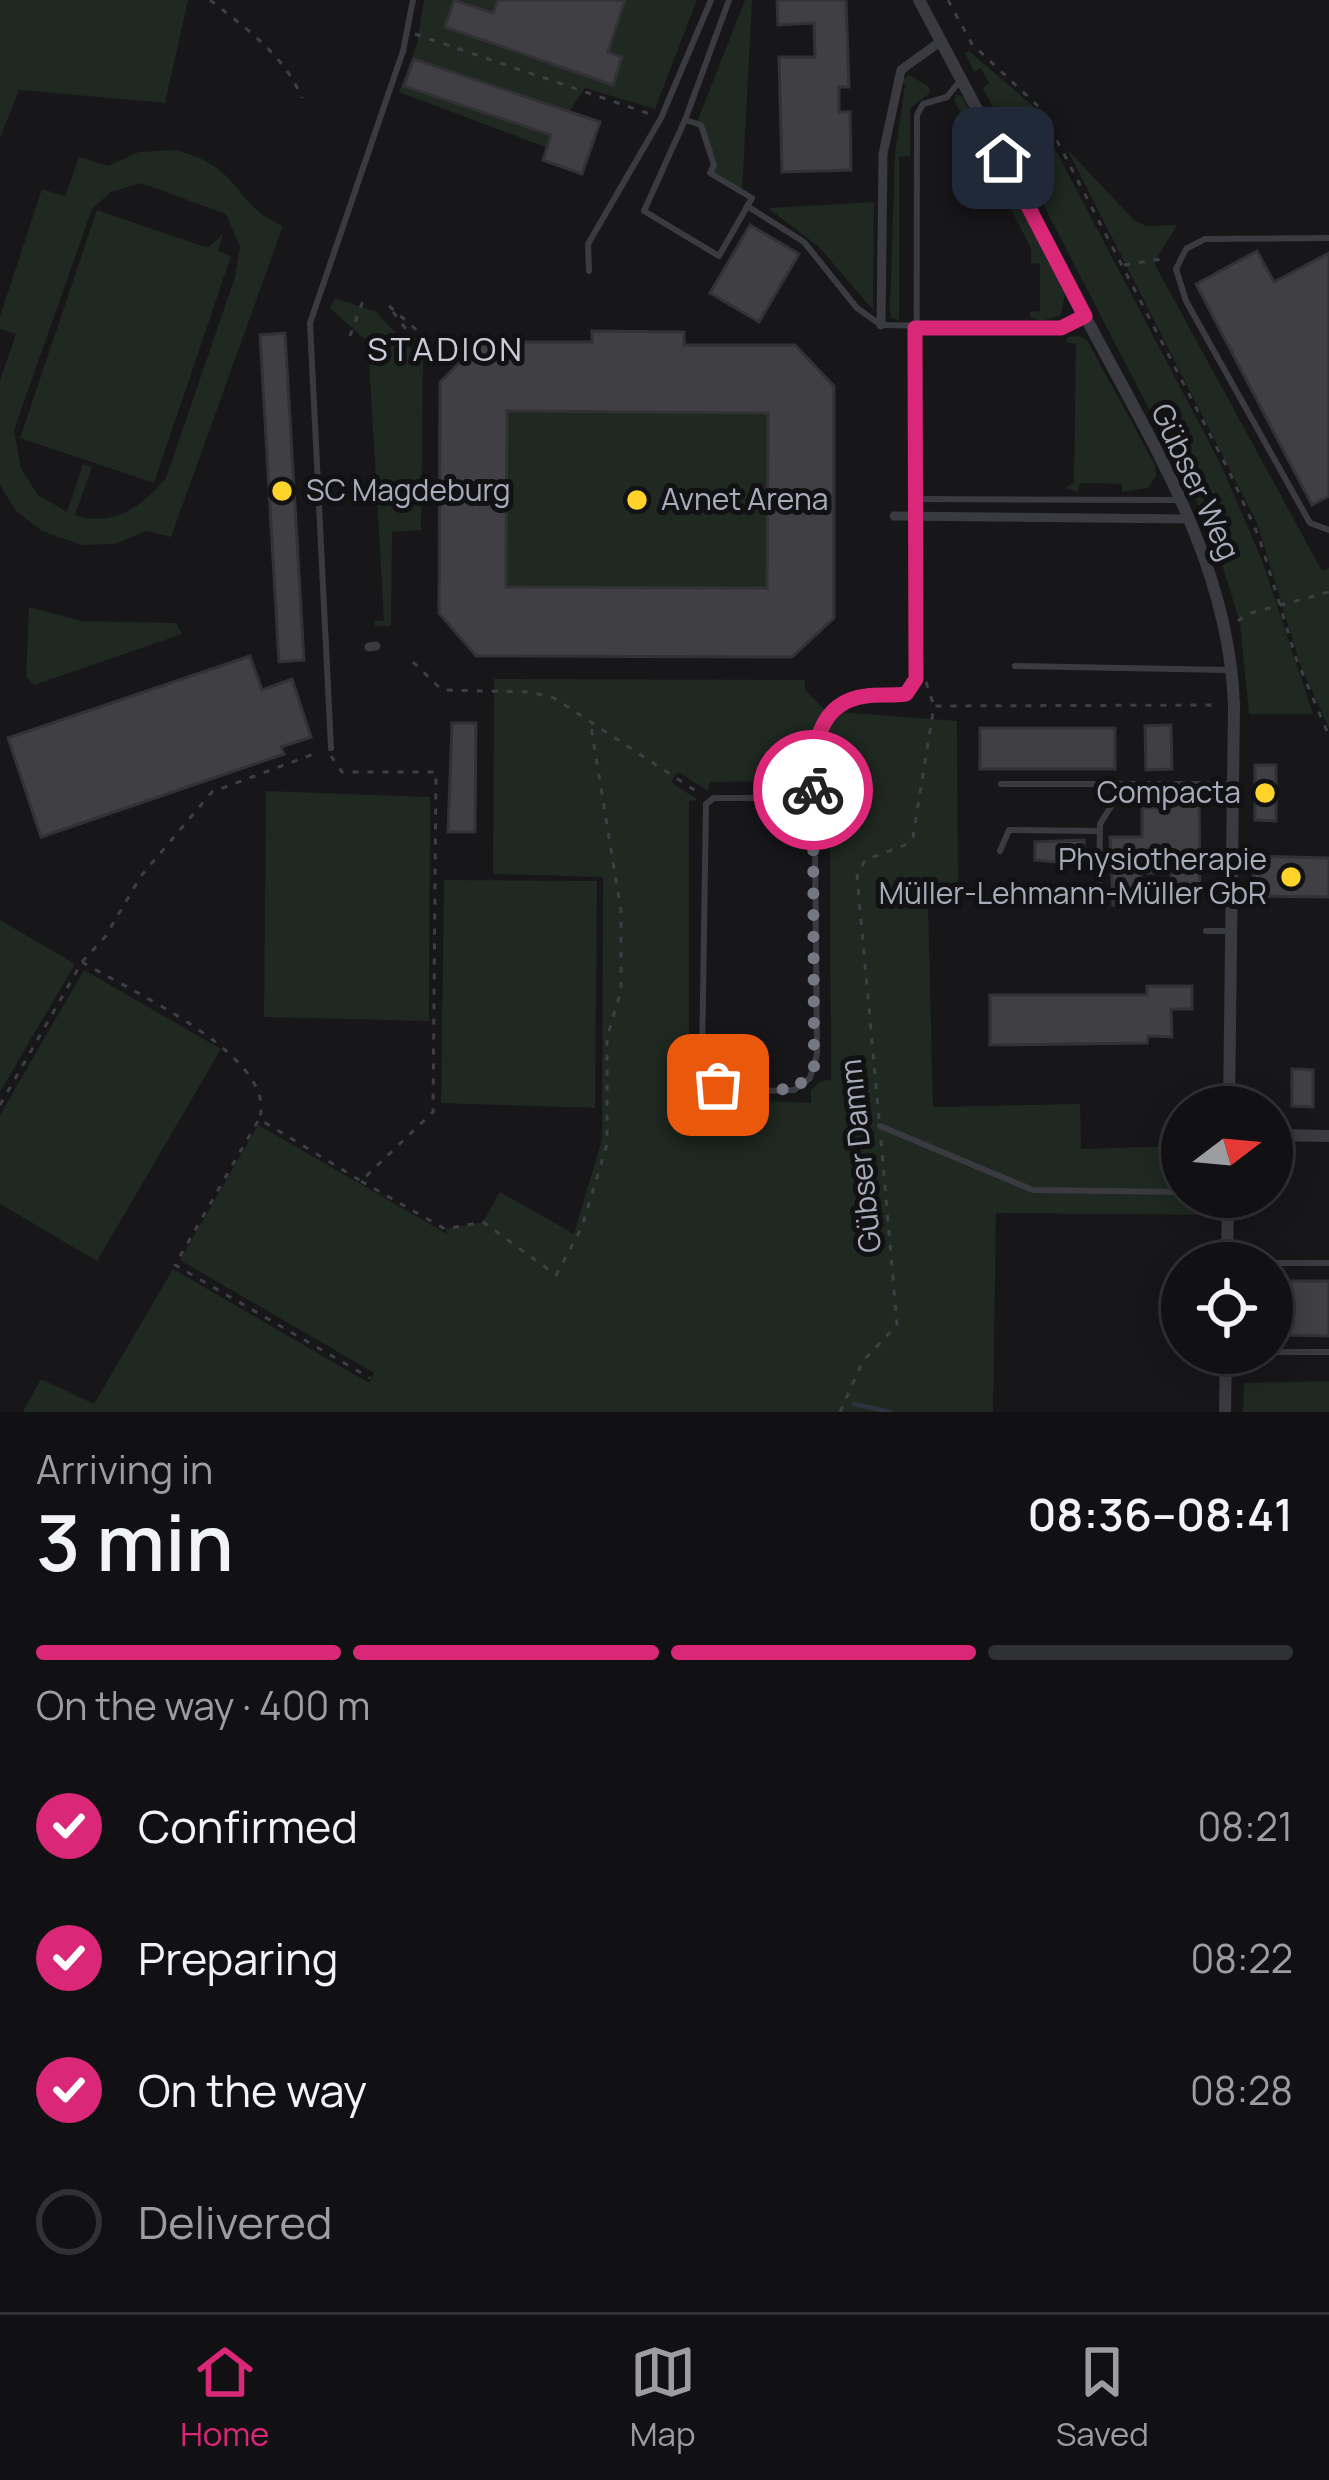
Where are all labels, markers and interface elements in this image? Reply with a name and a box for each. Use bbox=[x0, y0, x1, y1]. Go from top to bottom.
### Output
pin bbox=[952, 107, 1054, 209]
icon: home bbox=[970, 125, 1036, 191]
district label: STADION bbox=[367, 326, 525, 371]
street label: Gübser Weg bbox=[1142, 396, 1250, 566]
place label: SC Magdeburg bbox=[306, 469, 510, 510]
marker: SC Magdeburg bbox=[269, 478, 295, 504]
place label: Avnet Arena bbox=[661, 478, 828, 519]
marker: Avnet Arena bbox=[624, 487, 650, 513]
courier bbox=[753, 730, 873, 850]
icon: bike bbox=[780, 757, 846, 823]
place label: Compacta bbox=[1097, 771, 1241, 812]
marker: Compacta bbox=[1252, 780, 1278, 806]
place label: Physiotherapie Müller-Lehmann-Müller GbR bbox=[879, 838, 1267, 913]
marker: Physiotherapie Müller-Lehmann-Müller GbR bbox=[1278, 864, 1304, 890]
pin bbox=[667, 1034, 769, 1136]
icon: bag bbox=[685, 1052, 751, 1118]
street label: Gübser Damm bbox=[829, 1057, 890, 1255]
north arrow bbox=[1161, 1086, 1293, 1218]
map controls bbox=[1161, 1086, 1293, 1374]
button: locate bbox=[1161, 1242, 1293, 1374]
text: Arriving in bbox=[36, 1442, 213, 1496]
text: 08:36–08:41 bbox=[1027, 1483, 1293, 1545]
text: 3 min bbox=[36, 1488, 234, 1594]
text: On the way · 400 m bbox=[36, 1678, 370, 1732]
icon: check bbox=[36, 1793, 102, 1859]
text: Confirmed bbox=[138, 1795, 358, 1857]
text: 08:21 bbox=[1197, 1799, 1293, 1853]
icon: check bbox=[36, 1925, 102, 1991]
text: Preparing bbox=[138, 1927, 338, 1989]
text: 08:22 bbox=[1190, 1931, 1293, 1985]
icon: check bbox=[36, 2057, 102, 2123]
text: On the way bbox=[138, 2059, 367, 2121]
text: 08:28 bbox=[1190, 2063, 1293, 2117]
text: Delivered bbox=[138, 2191, 333, 2253]
tab: Home bbox=[180, 2339, 269, 2456]
tab: Map bbox=[630, 2339, 696, 2456]
tab: Saved bbox=[1056, 2339, 1149, 2456]

